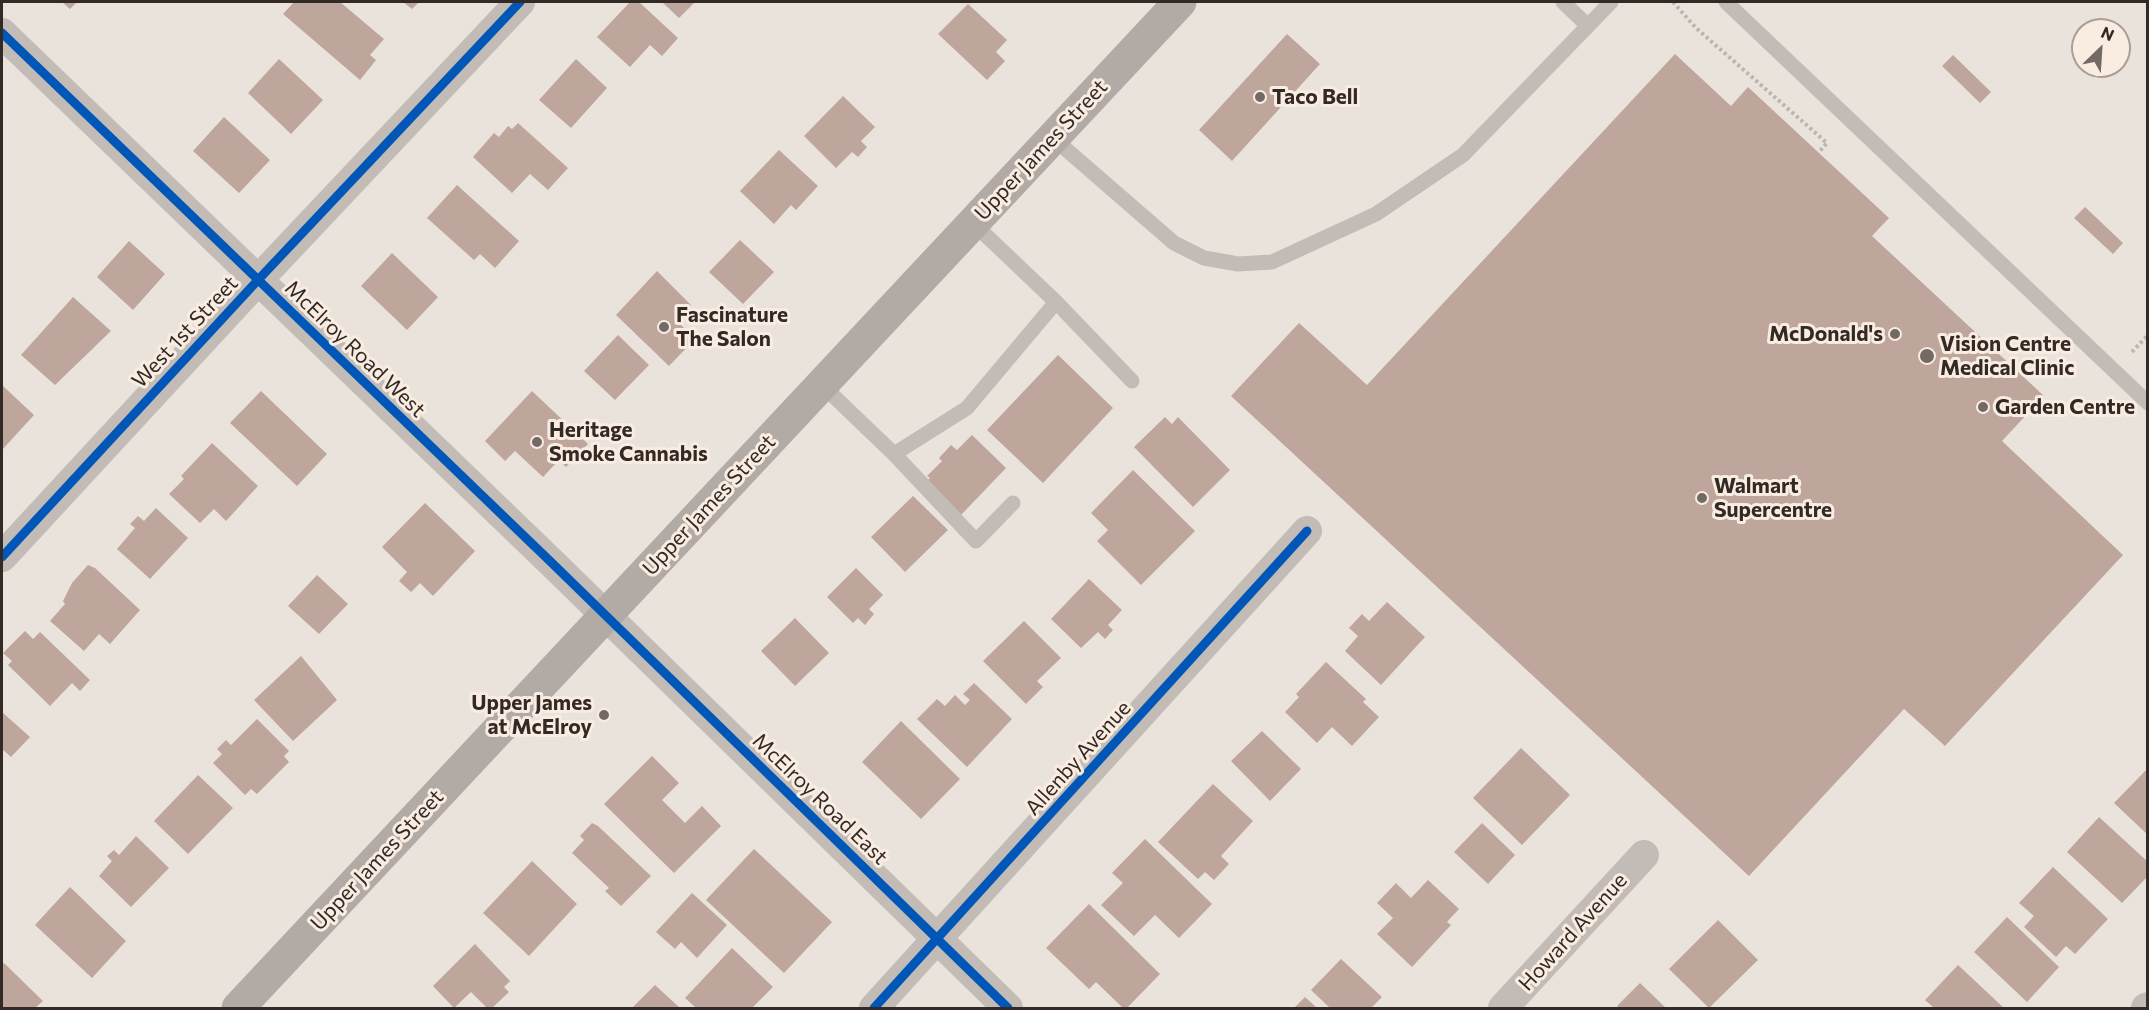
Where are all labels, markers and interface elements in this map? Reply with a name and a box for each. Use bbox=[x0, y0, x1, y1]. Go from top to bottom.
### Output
north arrow bbox=[2071, 18, 2131, 78]
text: N bbox=[2099, 22, 2117, 44]
street label: Upper James Street bbox=[969, 74, 1113, 226]
place label: Taco Bell bbox=[1272, 84, 1358, 110]
marker: Taco Bell bbox=[1253, 90, 1267, 104]
street label: West 1st Street bbox=[127, 271, 243, 393]
street label: McElroy Road West bbox=[280, 275, 430, 423]
place label: Fascinature The Salon bbox=[676, 302, 788, 352]
marker: Fascinature The Salon bbox=[657, 320, 671, 334]
place label: McDonald's bbox=[1769, 321, 1883, 347]
marker: McDonald's bbox=[1888, 327, 1902, 341]
place label: Vision Centre Medical Clinic bbox=[1940, 331, 2074, 381]
marker: Vision Centre Medical Clinic bbox=[1918, 347, 1936, 365]
place label: Garden Centre bbox=[1995, 394, 2135, 420]
marker: Garden Centre bbox=[1976, 400, 1990, 414]
place label: Heritage Smoke Cannabis bbox=[549, 417, 708, 467]
street label: Upper James Street bbox=[637, 429, 781, 581]
marker: Heritage Smoke Cannabis bbox=[530, 435, 544, 449]
place label: Walmart Supercentre bbox=[1714, 473, 1832, 523]
marker: Walmart Supercentre bbox=[1695, 491, 1709, 505]
place label: Upper James at McElroy bbox=[471, 690, 592, 740]
street label: Allenby Avenue bbox=[1020, 696, 1136, 820]
marker: Upper James at McElroy bbox=[597, 708, 611, 722]
street label: McElroy Road East bbox=[747, 728, 893, 870]
street label: Upper James Street bbox=[305, 784, 449, 936]
street label: Howard Avenue bbox=[1514, 868, 1632, 996]

